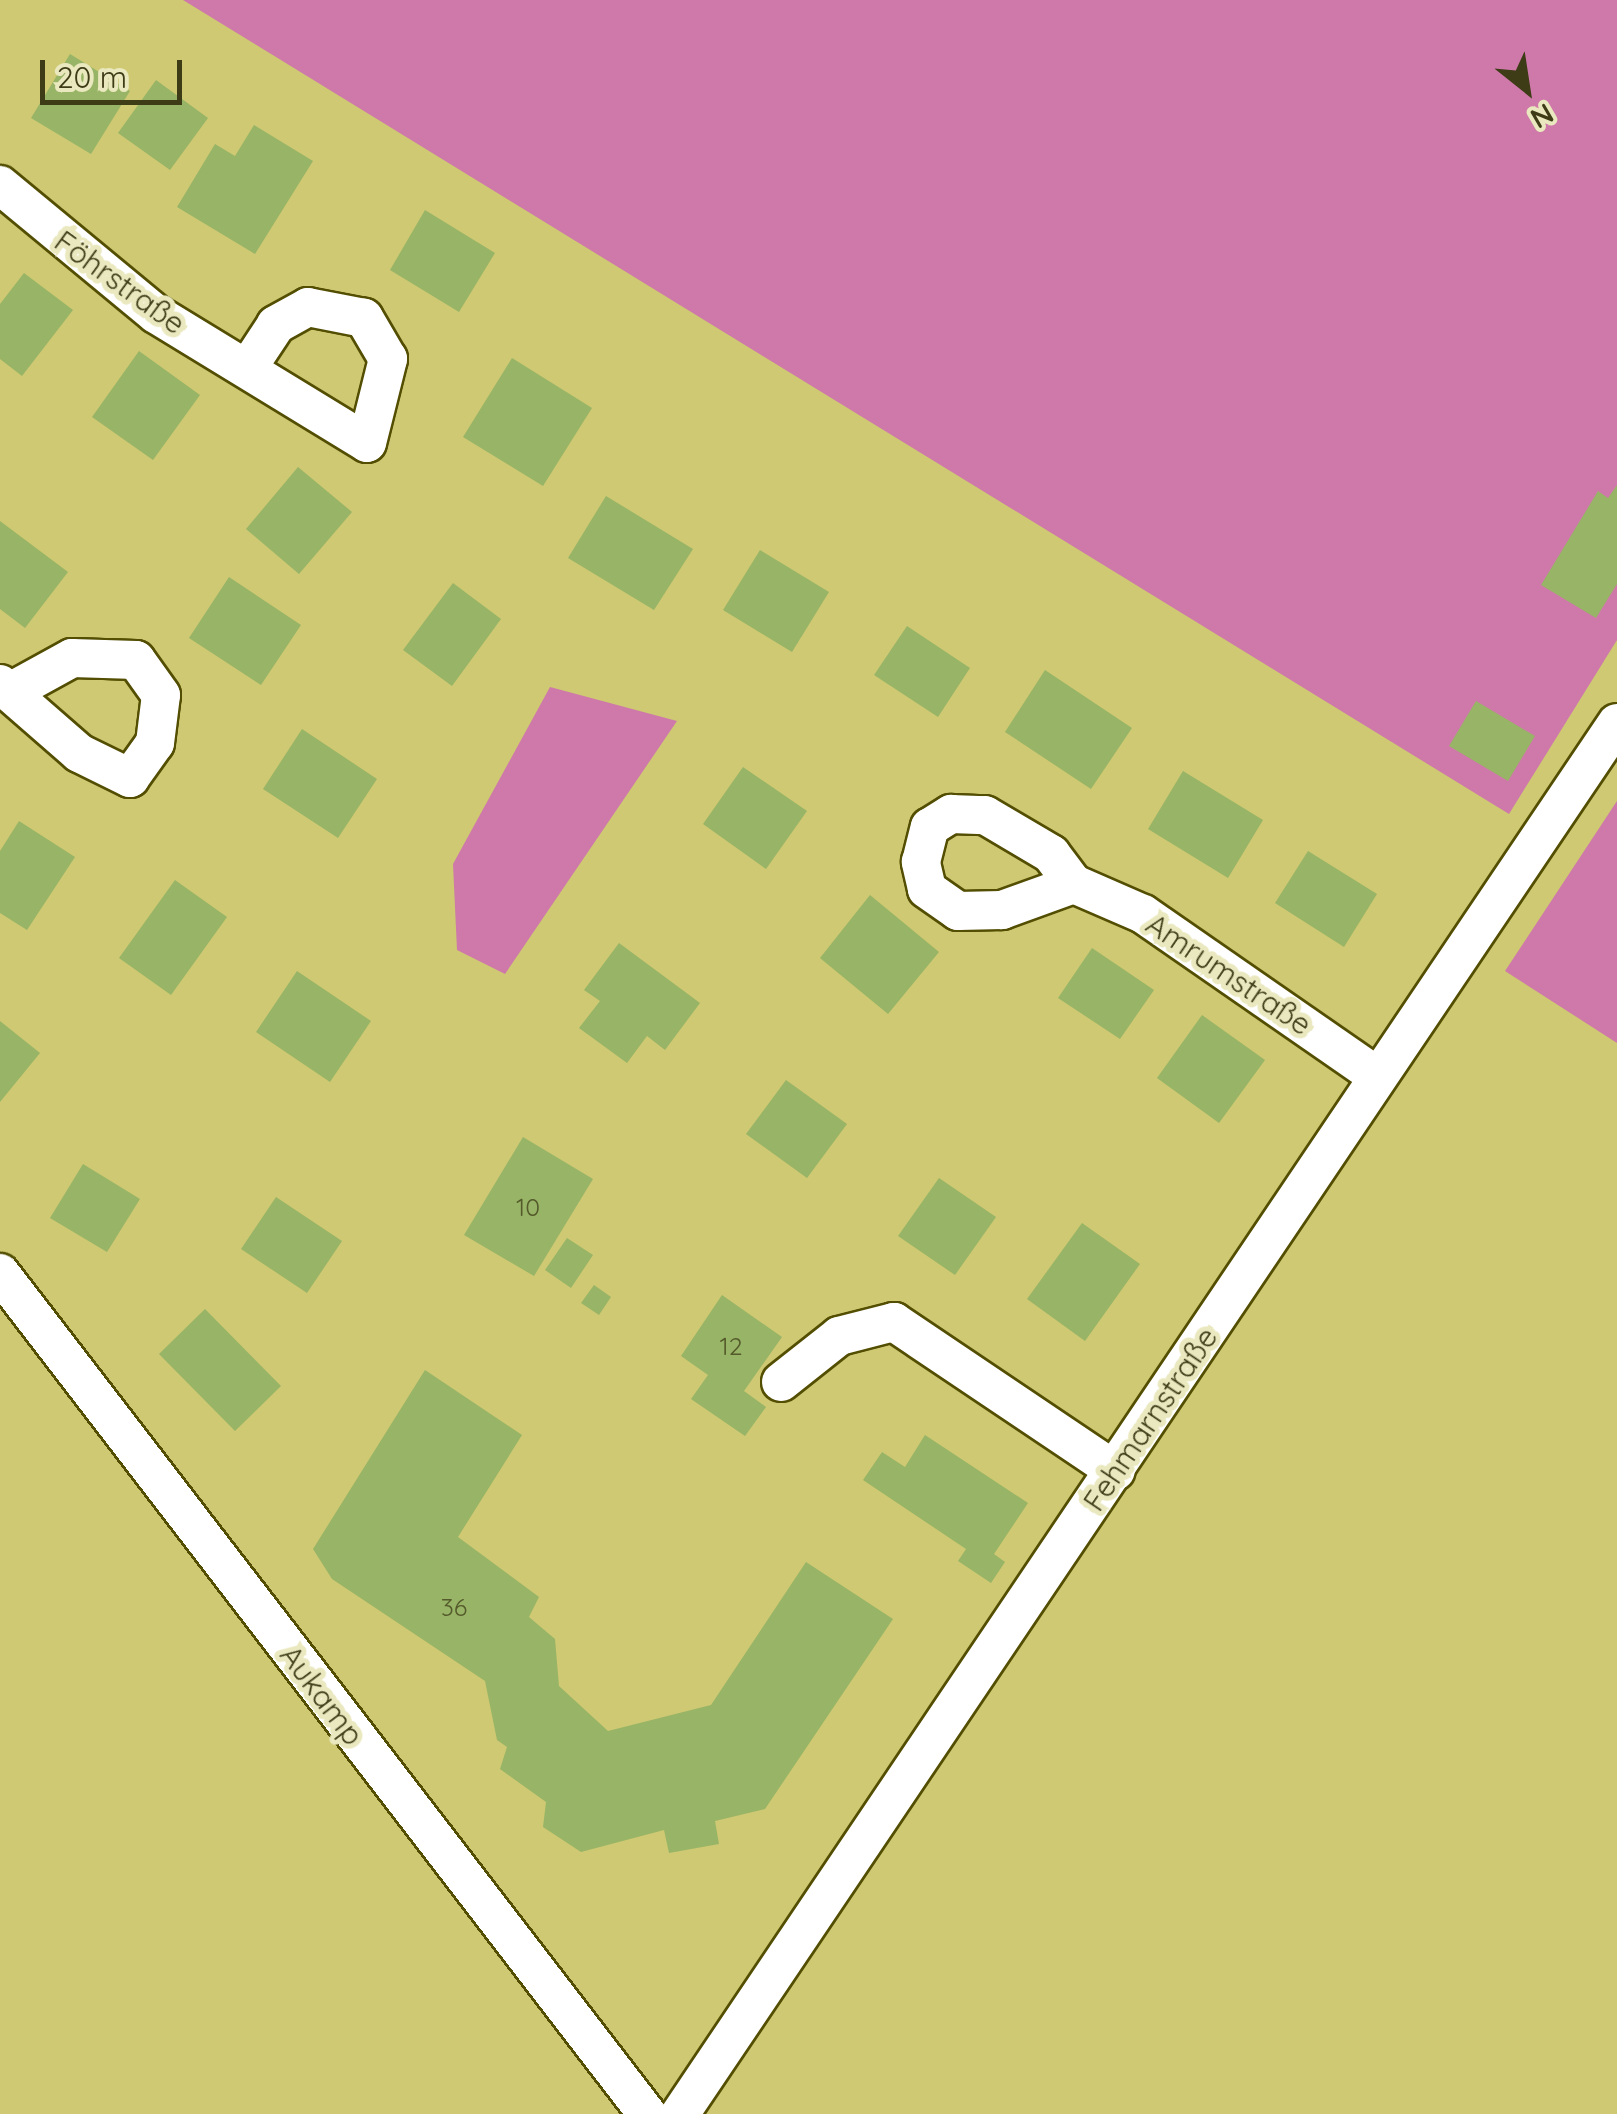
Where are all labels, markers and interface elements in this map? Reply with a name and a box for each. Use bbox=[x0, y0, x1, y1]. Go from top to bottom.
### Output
scale bar bbox=[45, 40, 188, 102]
north arrow bbox=[1477, 40, 1577, 140]
text: 20 m bbox=[57, 58, 127, 96]
text: N bbox=[1525, 96, 1560, 137]
street label: Föhrstraße bbox=[48, 223, 192, 341]
street label: Amrumstraße bbox=[1140, 906, 1318, 1042]
house number: 10 bbox=[516, 1192, 540, 1222]
street label: Fehmarnstraße bbox=[1075, 1320, 1225, 1518]
house number: 12 bbox=[719, 1331, 743, 1361]
house number: 36 bbox=[441, 1592, 467, 1622]
street label: Aukamp bbox=[273, 1638, 371, 1752]

